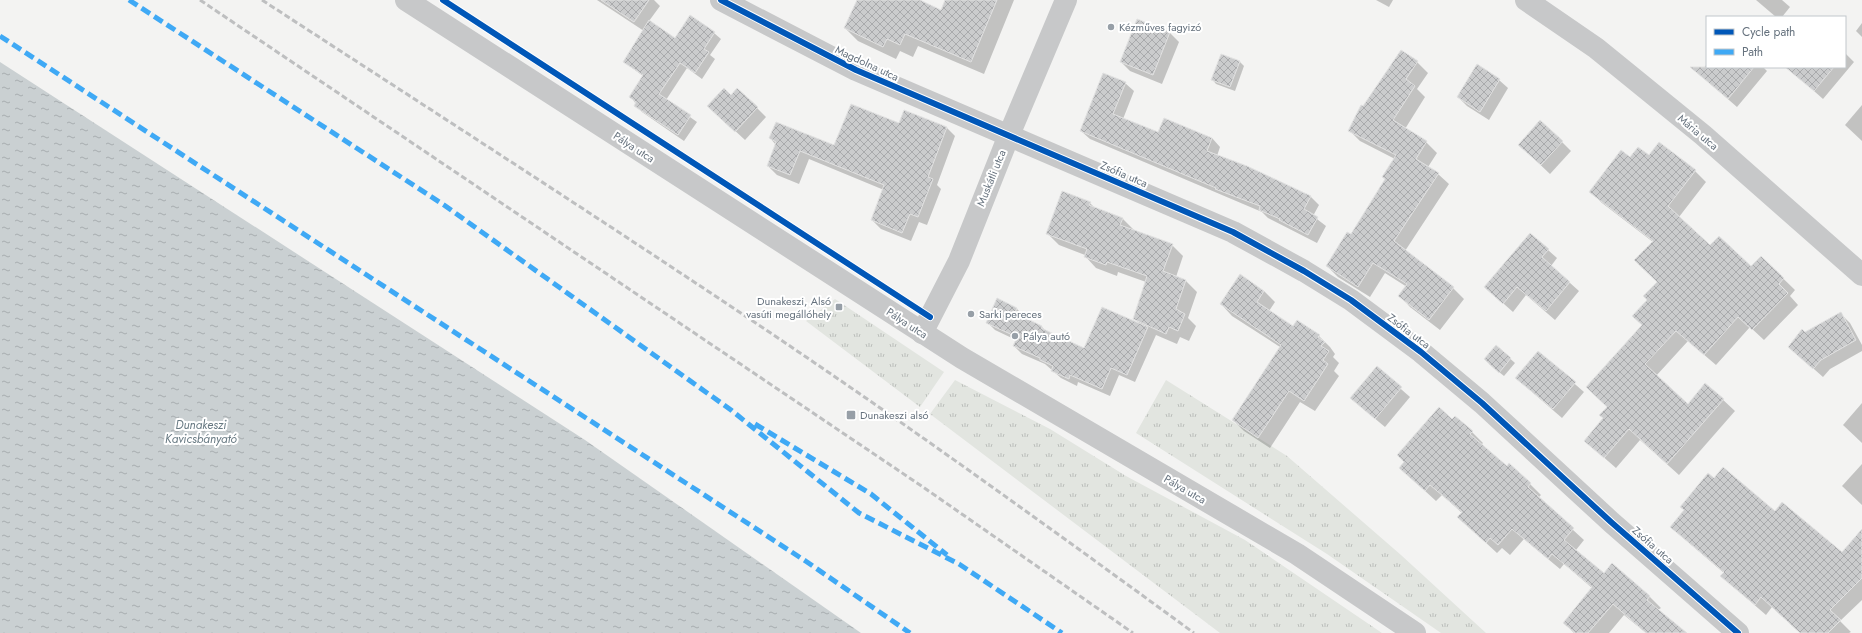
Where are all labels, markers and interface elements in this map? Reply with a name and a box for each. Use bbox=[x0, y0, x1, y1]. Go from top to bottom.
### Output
legend bbox=[1706, 16, 1846, 68]
place label: Kézműves fagyizó bbox=[1119, 19, 1201, 35]
marker: Kézműves fagyizó bbox=[1106, 22, 1116, 32]
text: Cycle path bbox=[1742, 23, 1795, 41]
street label: Magdolna utca bbox=[833, 41, 901, 85]
text: Path bbox=[1742, 43, 1763, 61]
street label: Mária utca bbox=[1674, 110, 1722, 154]
street label: Pálya utca bbox=[610, 128, 658, 166]
street label: Muskátli utca bbox=[972, 147, 1010, 209]
street label: Zsófia utca bbox=[1098, 157, 1150, 191]
place label: Dunakeszi, Alsó vasúti megállóhely bbox=[746, 293, 831, 322]
marker: Dunakeszi, Alsó vasúti megállóhely bbox=[834, 302, 844, 312]
street label: Pálya utca bbox=[883, 304, 931, 342]
place label: Sarki pereces bbox=[979, 306, 1042, 322]
marker: Sarki pereces bbox=[966, 309, 976, 319]
street label: Zsófia utca bbox=[1384, 310, 1434, 352]
place label: Pálya autó bbox=[1023, 328, 1070, 344]
marker: Pálya autó bbox=[1010, 331, 1020, 341]
place label: Dunakeszi alsó bbox=[860, 407, 929, 423]
marker: Dunakeszi alsó bbox=[845, 409, 857, 421]
water label: Dunakeszi Kavicsbányató bbox=[165, 416, 238, 448]
street label: Pálya utca bbox=[1161, 470, 1209, 508]
street label: Zsófia utca bbox=[1629, 523, 1677, 567]

